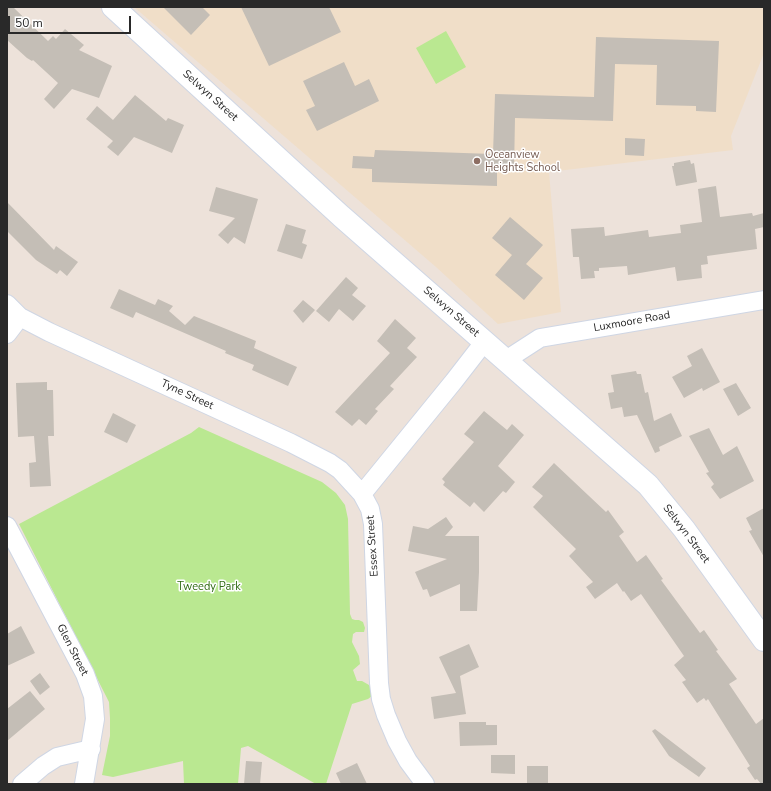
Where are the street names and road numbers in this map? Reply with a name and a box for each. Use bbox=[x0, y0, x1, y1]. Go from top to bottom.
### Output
street label: Selwyn Street bbox=[180, 68, 240, 124]
street label: Selwyn Street bbox=[420, 284, 482, 340]
street label: Luxmoore Road bbox=[593, 309, 671, 335]
street label: Tyne Street bbox=[159, 377, 215, 413]
street label: Selwyn Street bbox=[660, 502, 712, 566]
street label: Essex Street bbox=[364, 515, 382, 577]
street label: Glen Street bbox=[53, 622, 91, 678]

